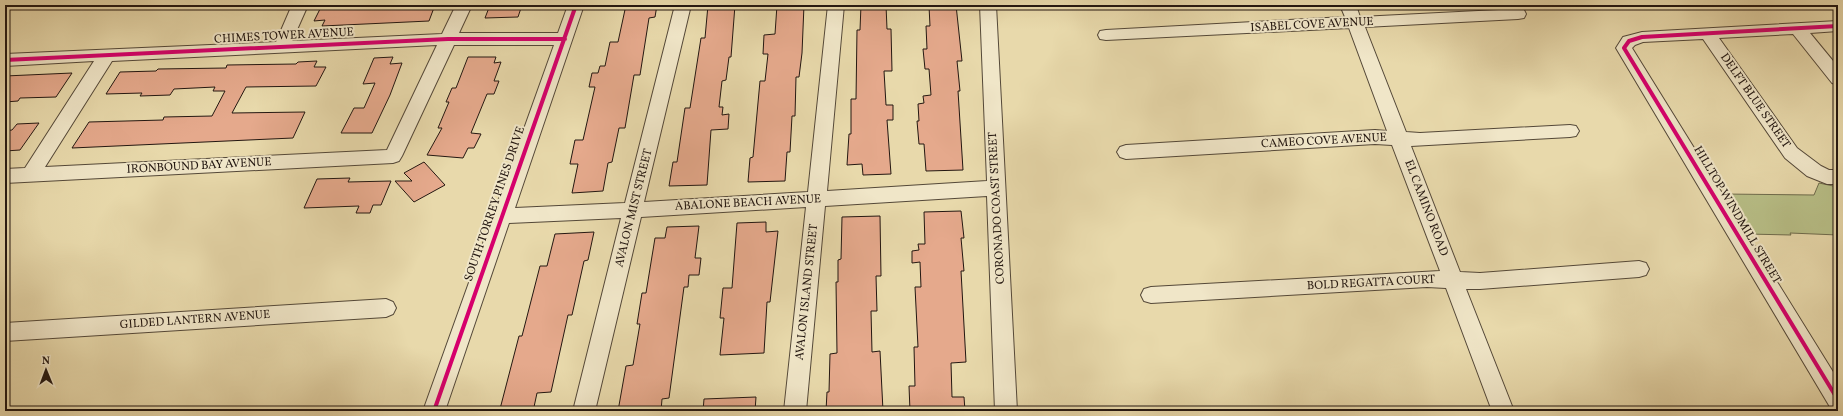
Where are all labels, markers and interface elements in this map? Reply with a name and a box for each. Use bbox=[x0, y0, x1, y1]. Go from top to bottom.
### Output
street label: ISABEL COVE AVENUE bbox=[1250, 14, 1374, 36]
street label: CHIMES TOWER AVENUE bbox=[214, 24, 354, 48]
street label: DELFT BLUE STREET bbox=[1716, 50, 1794, 152]
street label: SOUTH TORREY PINES DRIVE bbox=[461, 124, 529, 284]
street label: CAMEO COVE AVENUE bbox=[1261, 130, 1387, 152]
street label: CORONADO COAST STREET bbox=[985, 131, 1009, 285]
street label: HILLTOP WINDMILL STREET bbox=[1689, 143, 1785, 287]
street label: AVALON MIST STREET bbox=[612, 147, 656, 269]
street label: IRONBOUND BAY AVENUE bbox=[126, 154, 272, 178]
street label: EL CAMINO ROAD bbox=[1400, 158, 1452, 259]
street label: ABALONE BEACH AVENUE bbox=[674, 191, 822, 215]
street label: AVALON ISLAND STREET bbox=[792, 223, 822, 361]
street label: BOLD REGATTA COURT bbox=[1306, 272, 1436, 294]
street label: GILDED LANTERN AVENUE bbox=[119, 307, 271, 333]
north arrow bbox=[26, 350, 66, 390]
text: N bbox=[42, 354, 50, 369]

